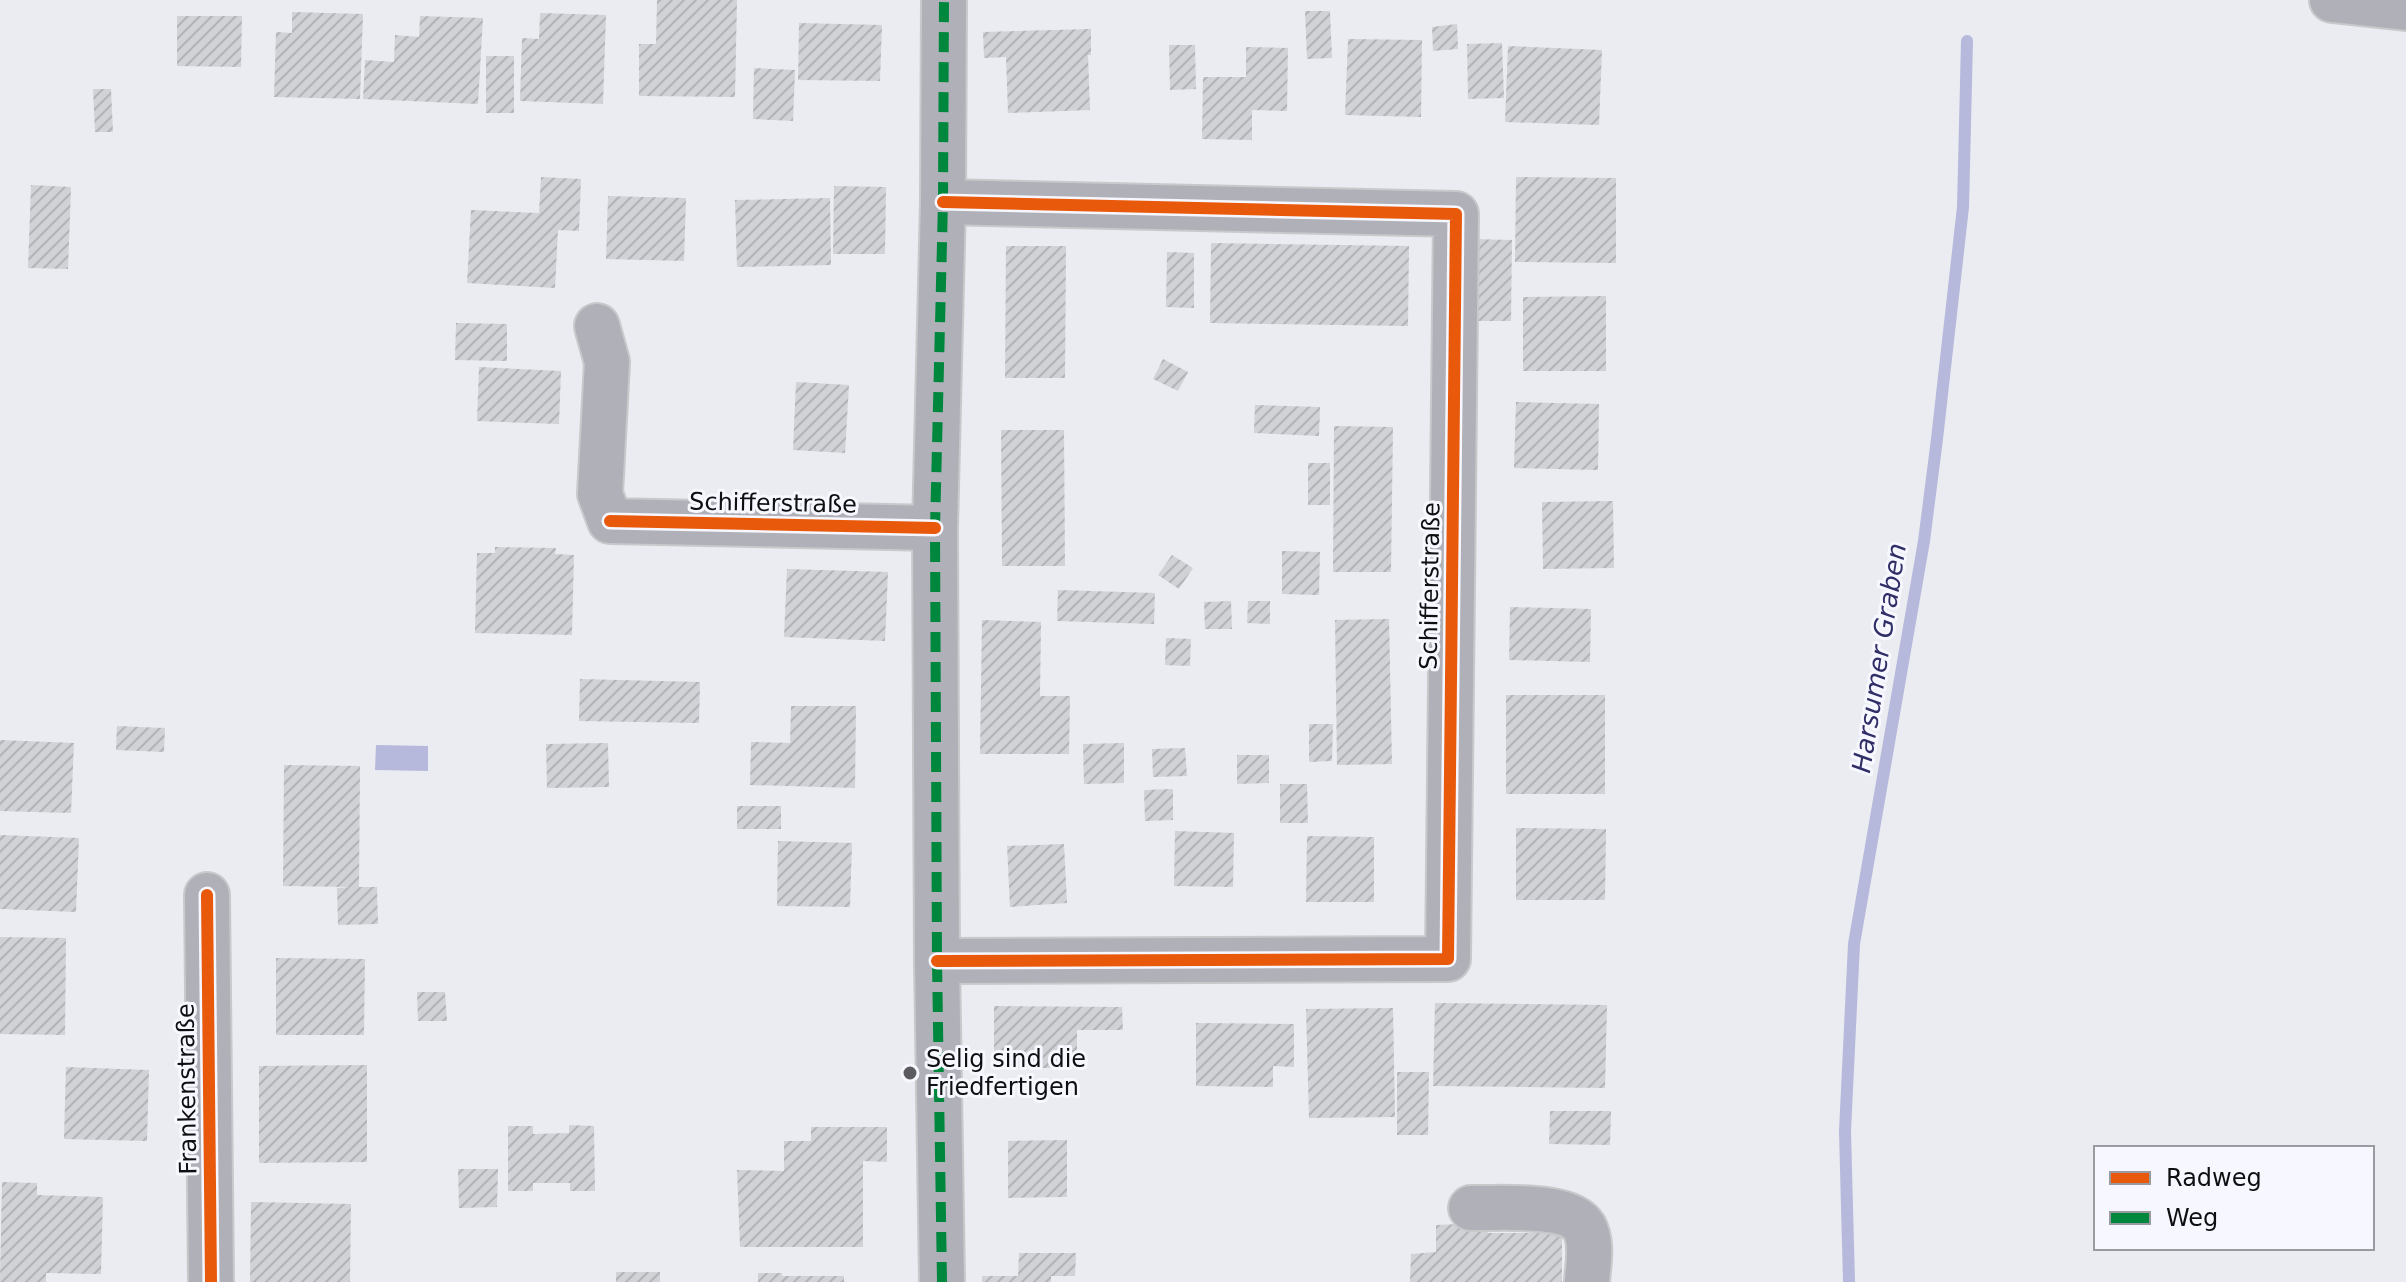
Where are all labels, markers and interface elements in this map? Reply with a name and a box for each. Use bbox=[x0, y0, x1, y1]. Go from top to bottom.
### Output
street label: Schifferstraße bbox=[689, 488, 857, 518]
street label: Schifferstraße bbox=[1415, 502, 1445, 670]
water label: Harsumer Graben bbox=[1846, 541, 1912, 775]
street label: Frankenstraße bbox=[172, 1003, 202, 1175]
place label: Selig sind die Friedfertigen bbox=[926, 1045, 1086, 1101]
marker: Selig sind die Friedfertigen bbox=[901, 1064, 919, 1082]
legend bbox=[2094, 1146, 2374, 1250]
text: Radweg bbox=[2166, 1164, 2262, 1192]
text: Weg bbox=[2166, 1204, 2218, 1232]

